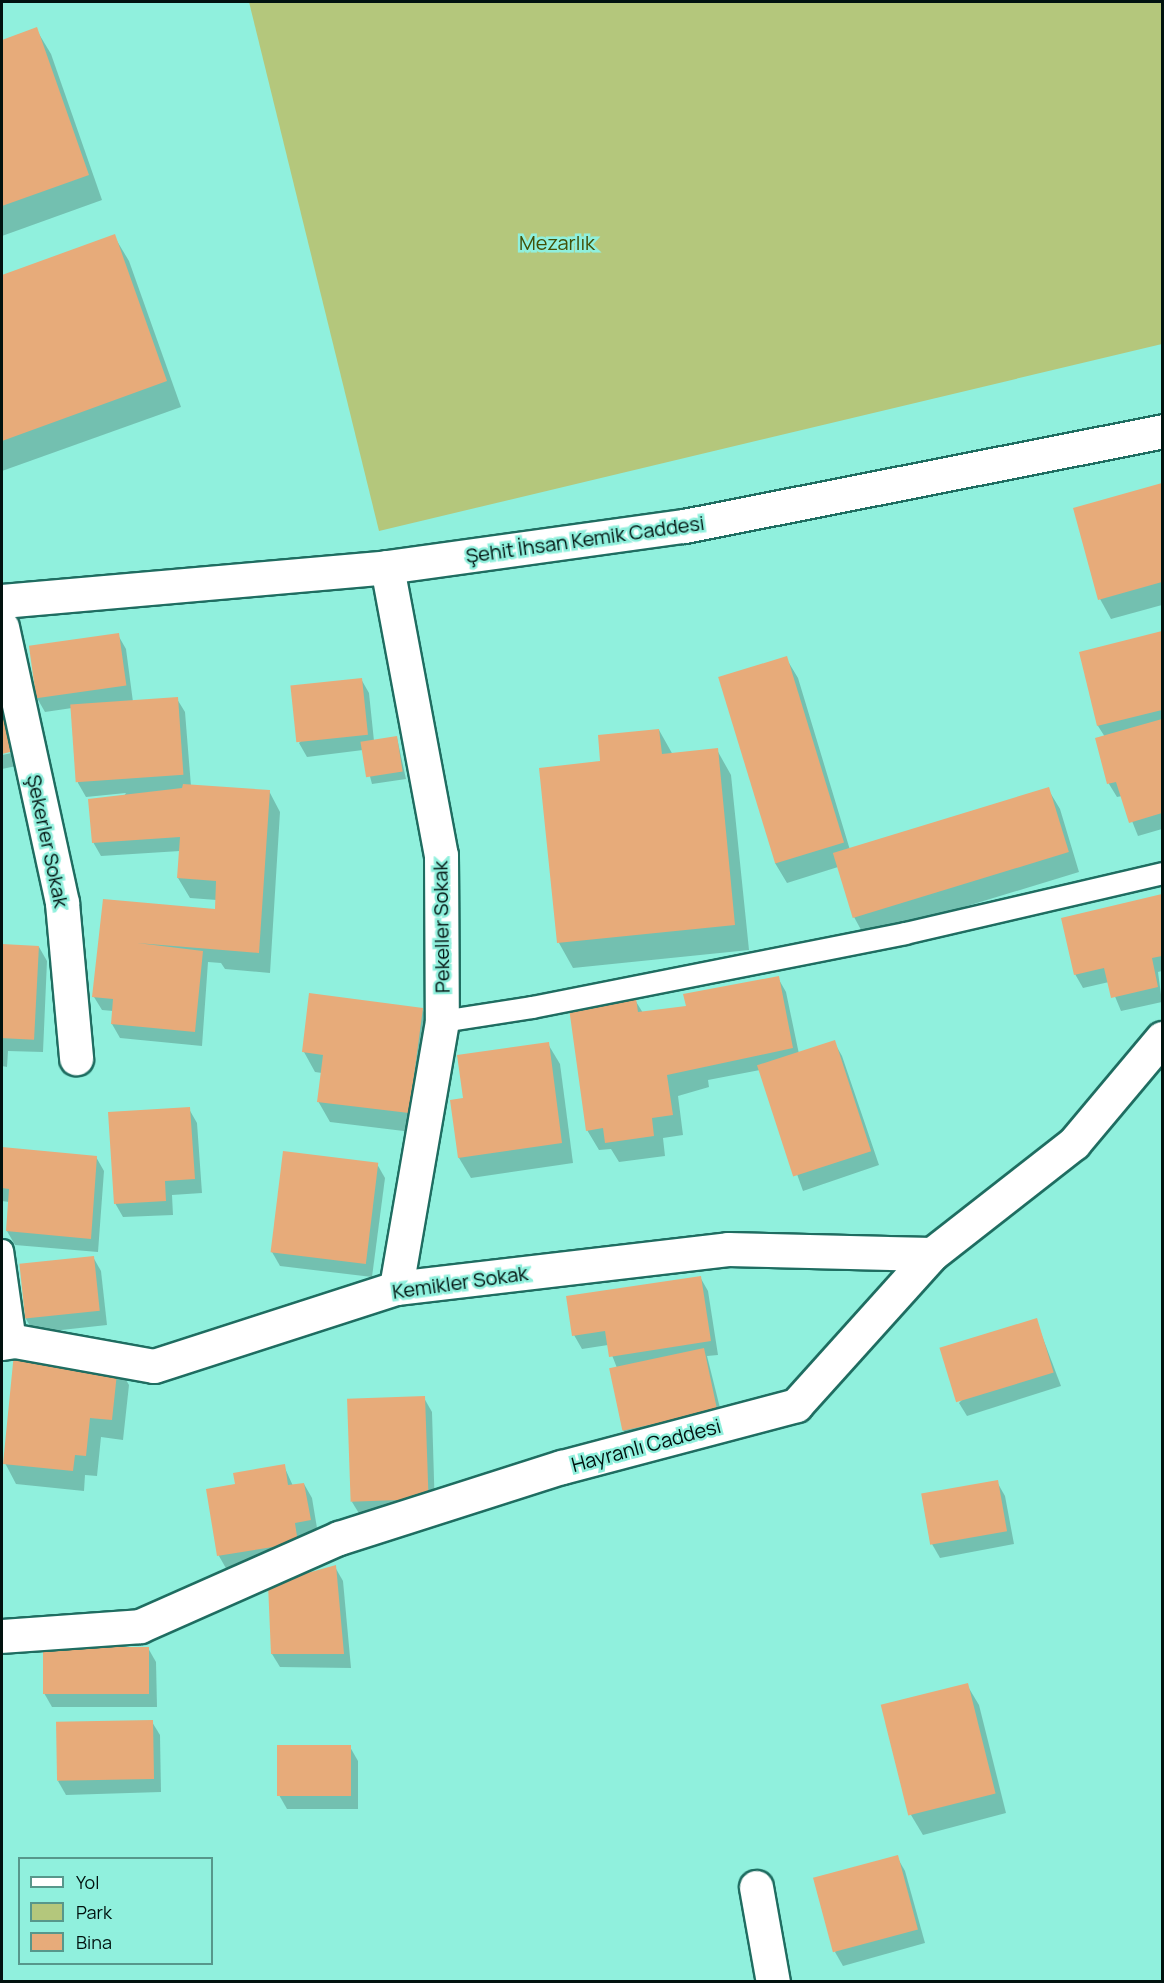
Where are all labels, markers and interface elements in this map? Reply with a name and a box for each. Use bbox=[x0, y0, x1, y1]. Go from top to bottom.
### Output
park label: Mezarlık bbox=[519, 230, 595, 254]
street label: Şehit İhsan Kemik Caddesi bbox=[464, 510, 706, 568]
street label: Şekerler Sokak bbox=[22, 772, 74, 910]
street label: Pekeller Sokak bbox=[428, 861, 454, 993]
street label: Kemikler Sokak bbox=[391, 1261, 529, 1303]
street label: Hayranlı Caddesi bbox=[569, 1413, 723, 1477]
legend bbox=[18, 1857, 213, 1965]
text: Yol bbox=[76, 1870, 99, 1894]
text: Park bbox=[76, 1900, 112, 1924]
text: Bina bbox=[76, 1930, 112, 1954]

